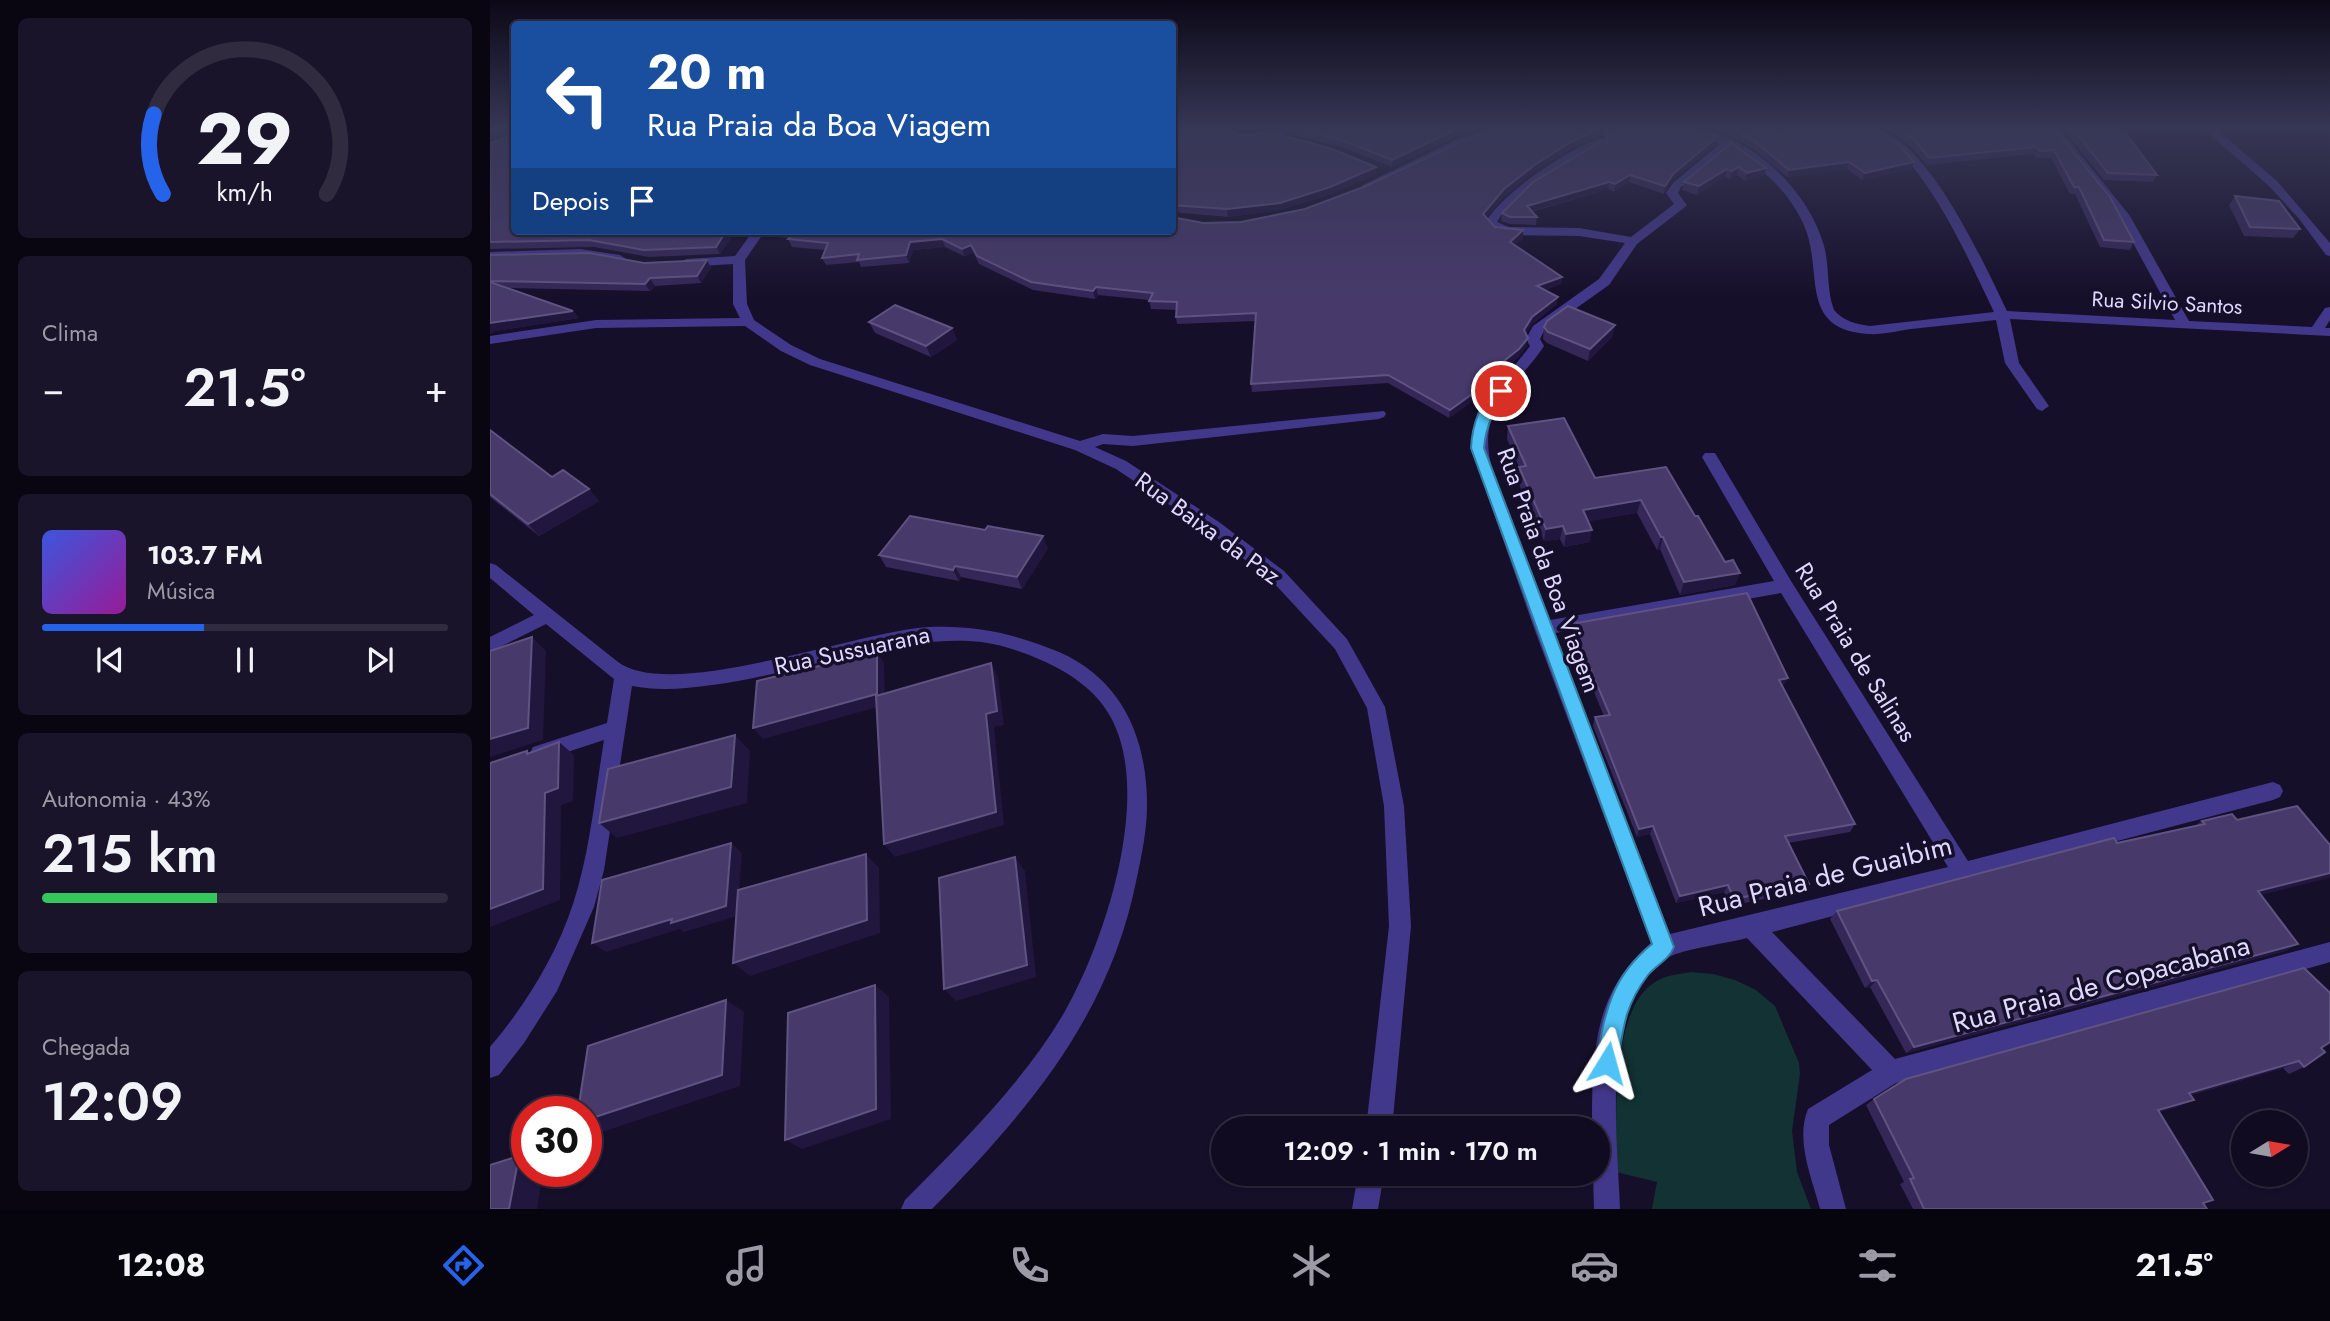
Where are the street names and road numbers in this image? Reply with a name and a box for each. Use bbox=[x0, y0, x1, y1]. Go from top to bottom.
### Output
street label: Rua Silvio Santos bbox=[2091, 284, 2243, 322]
street label: Rua Praia da Boa Viagem bbox=[1488, 443, 1610, 697]
street label: Rua Baixa da Paz bbox=[1128, 463, 1288, 593]
street label: Rua Praia de Salinas bbox=[1787, 555, 1925, 749]
street label: Rua Sussuarana bbox=[771, 616, 933, 684]
street label: Rua Praia de Guaibim bbox=[1694, 825, 1956, 927]
street label: Rua Praia de Copacabana bbox=[1948, 925, 2254, 1043]

